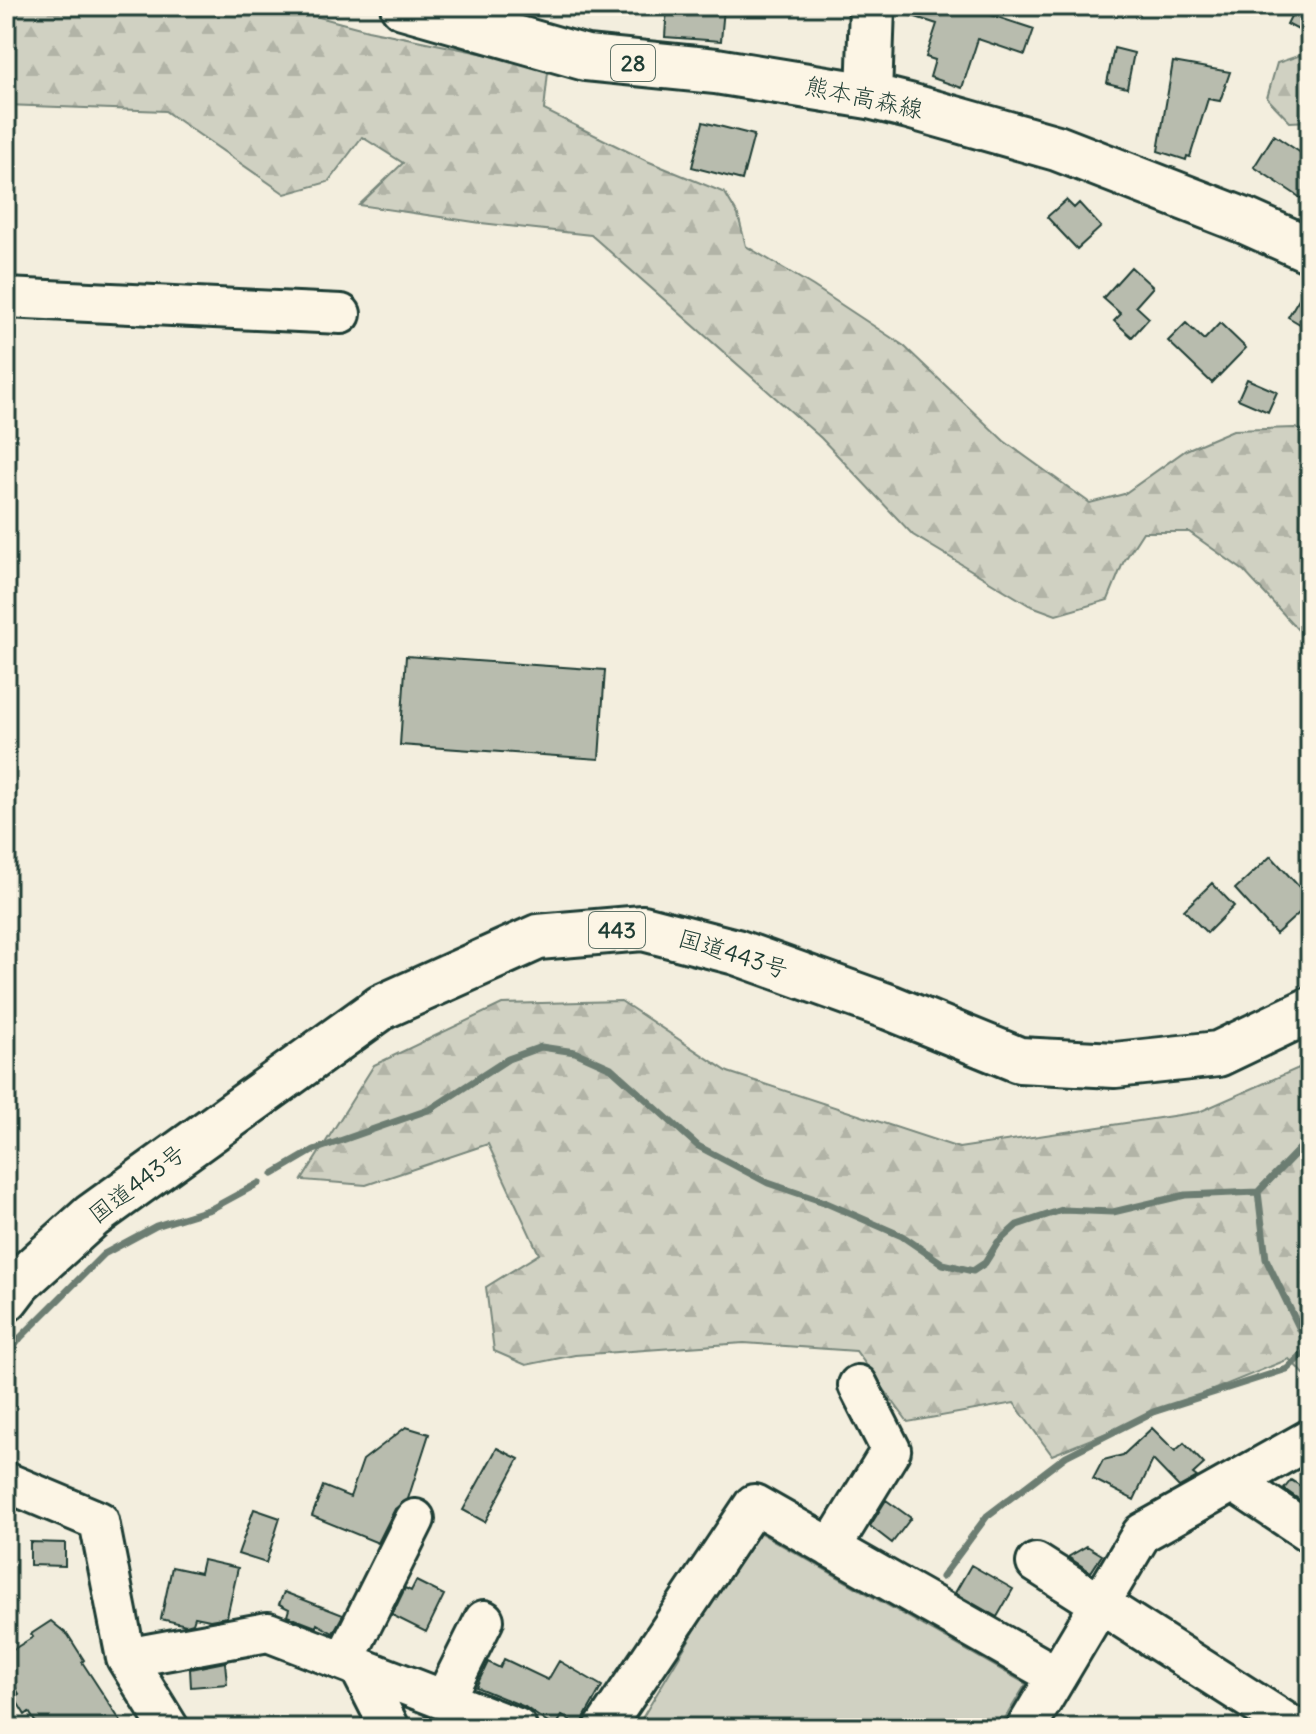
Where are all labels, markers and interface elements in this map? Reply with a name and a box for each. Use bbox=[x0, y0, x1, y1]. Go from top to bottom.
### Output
road number: 28 bbox=[611, 45, 655, 81]
street label: 熊本高森線 bbox=[802, 70, 926, 124]
road number: 443 bbox=[589, 912, 645, 948]
street label: 国道443号 bbox=[675, 922, 792, 984]
street label: 国道443号 bbox=[82, 1137, 191, 1229]

